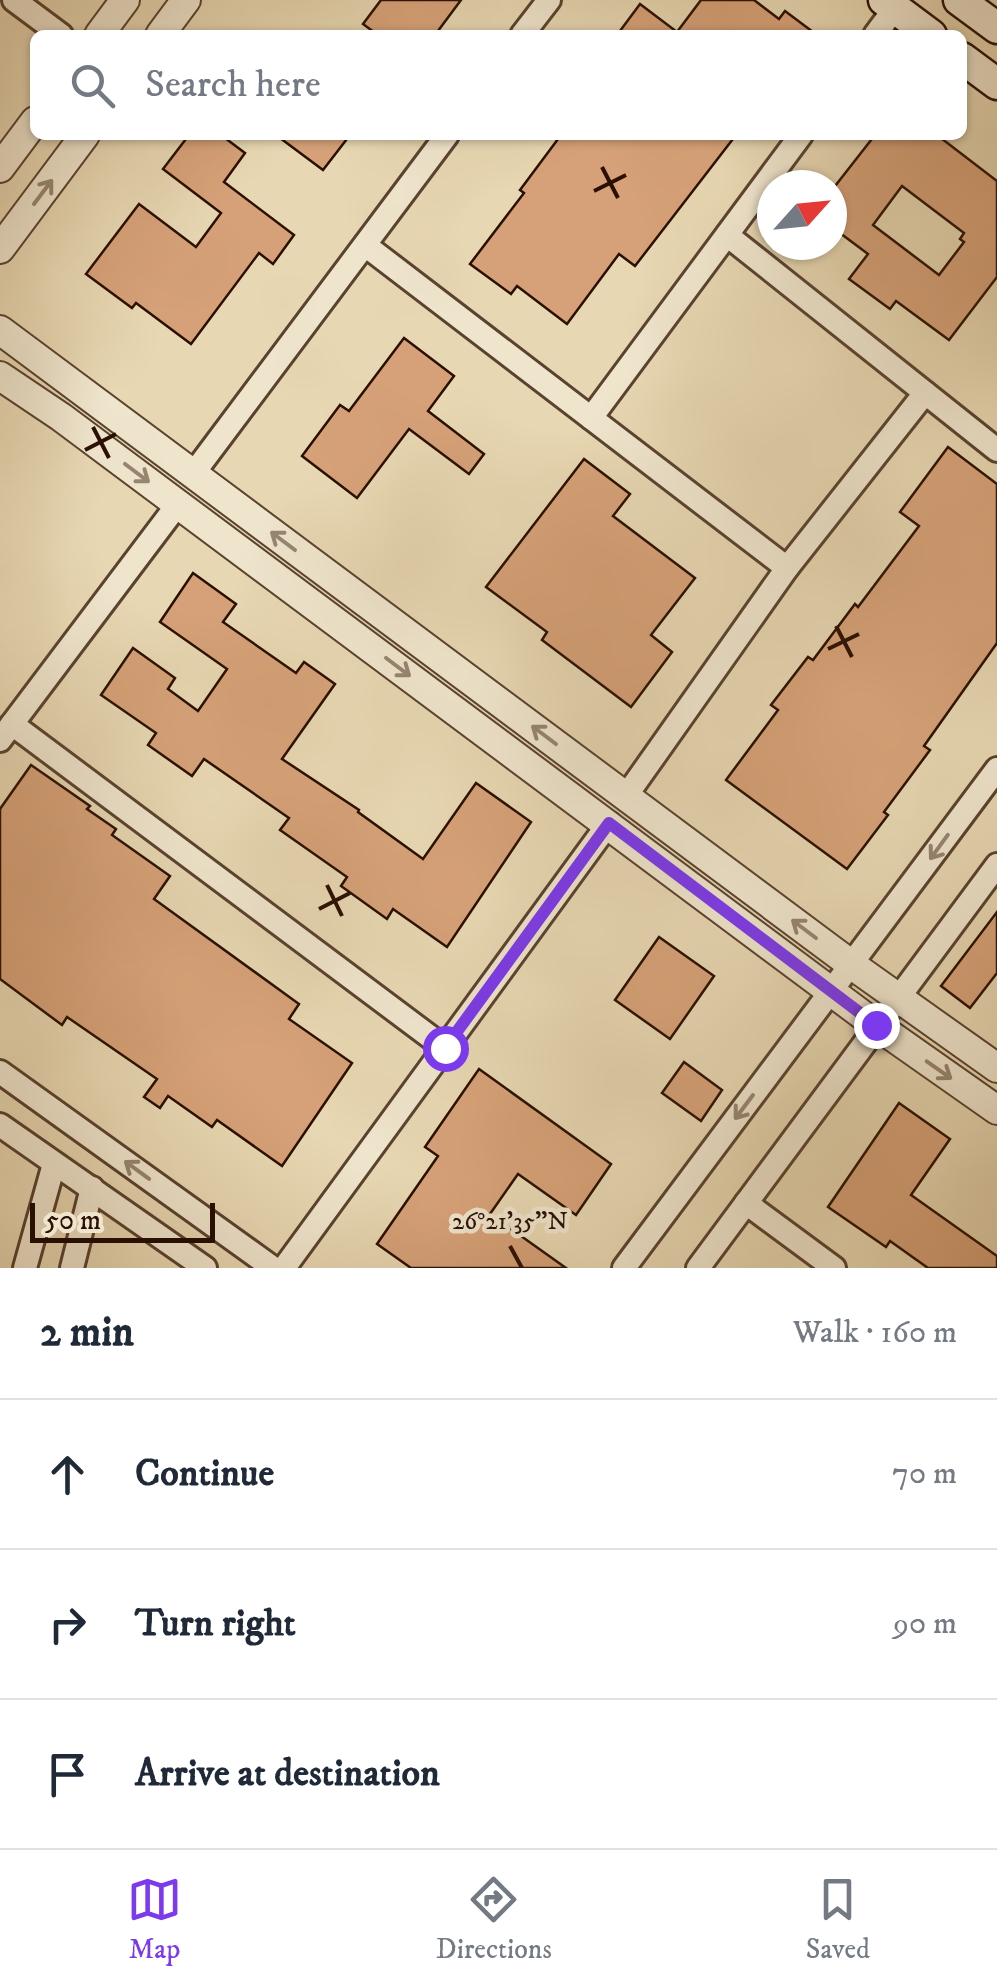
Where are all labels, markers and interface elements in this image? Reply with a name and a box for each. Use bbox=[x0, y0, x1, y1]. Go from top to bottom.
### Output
search box bbox=[30, 30, 967, 140]
icon: search bbox=[65, 58, 120, 113]
text: Search here bbox=[145, 61, 321, 109]
north arrow bbox=[757, 170, 847, 260]
one-way arrow bbox=[32, 179, 53, 206]
one-way arrow bbox=[123, 462, 150, 483]
one-way arrow bbox=[270, 530, 297, 551]
one-way arrow bbox=[384, 656, 411, 677]
one-way arrow bbox=[531, 725, 558, 746]
one-way arrow bbox=[929, 833, 950, 860]
one-way arrow bbox=[791, 919, 818, 940]
route end bbox=[854, 1003, 900, 1049]
route start bbox=[423, 1026, 469, 1072]
one-way arrow bbox=[925, 1059, 953, 1080]
one-way arrow bbox=[734, 1093, 755, 1120]
one-way arrow bbox=[124, 1160, 151, 1181]
scale bar bbox=[30, 1198, 215, 1242]
text: 50 m bbox=[45, 1203, 101, 1238]
text: 26°21'35"N bbox=[452, 1206, 568, 1237]
text: 2 min bbox=[40, 1307, 134, 1359]
text: Walk · 160 m bbox=[793, 1313, 957, 1353]
icon: ahead bbox=[40, 1447, 95, 1502]
text: Continue bbox=[135, 1450, 274, 1498]
text: 70 m bbox=[892, 1454, 957, 1494]
icon: right bbox=[40, 1597, 95, 1652]
text: Turn right bbox=[135, 1600, 296, 1648]
text: 90 m bbox=[893, 1604, 957, 1644]
icon: arrive bbox=[40, 1747, 95, 1802]
text: Arrive at destination bbox=[135, 1750, 440, 1798]
tab: Map bbox=[127, 1872, 182, 1967]
tab: Directions bbox=[436, 1872, 552, 1967]
tab: Saved bbox=[806, 1872, 870, 1967]

